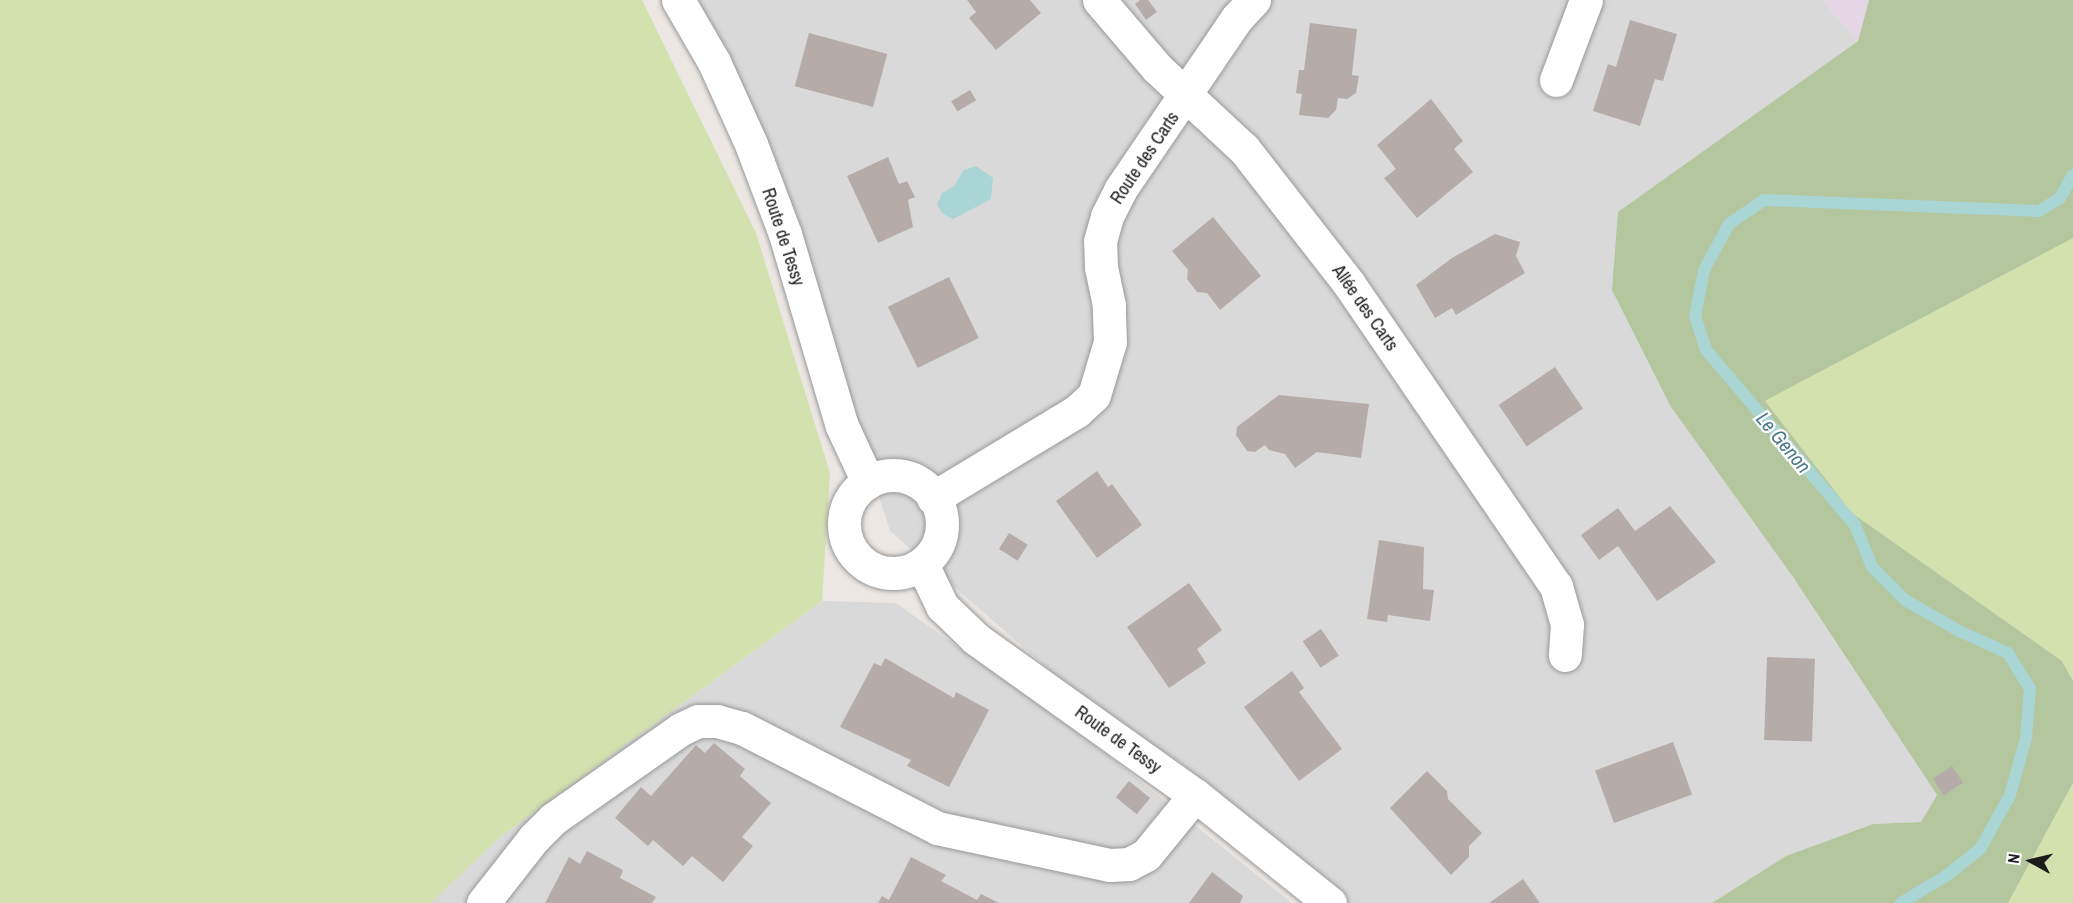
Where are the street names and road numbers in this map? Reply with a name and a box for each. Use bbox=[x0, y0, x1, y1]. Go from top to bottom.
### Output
street label: Route des Carts bbox=[1106, 108, 1184, 208]
street label: Route de Tessy bbox=[757, 185, 809, 289]
street label: Allée des Carts bbox=[1327, 261, 1403, 355]
street label: Route de Tessy bbox=[1070, 701, 1166, 779]

